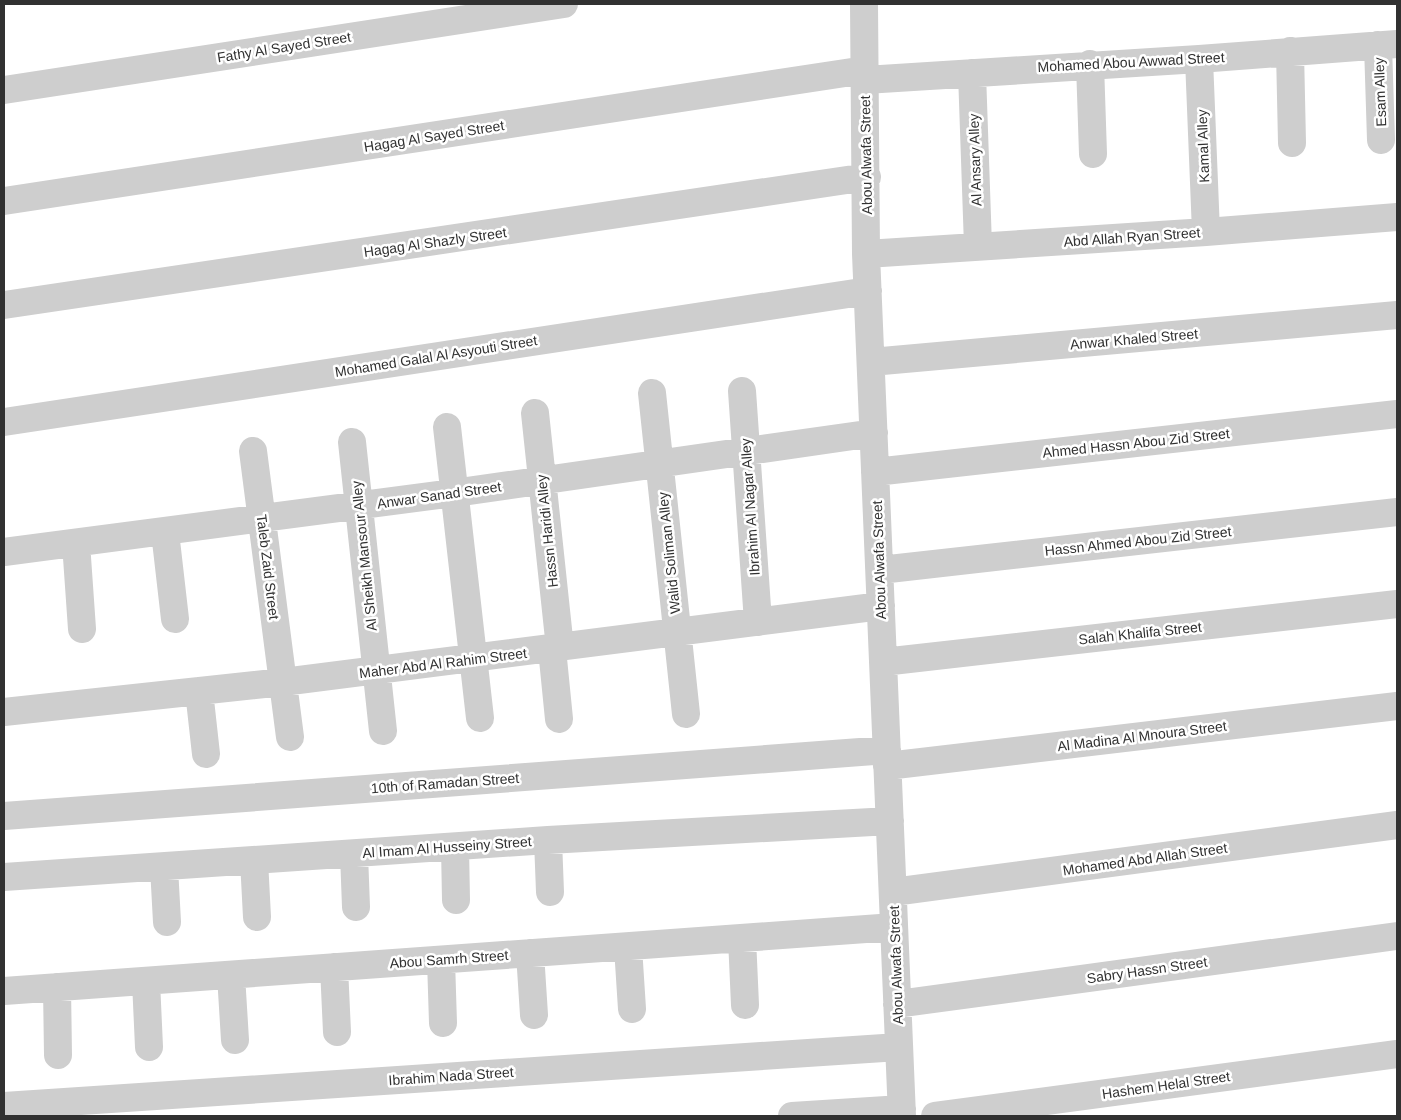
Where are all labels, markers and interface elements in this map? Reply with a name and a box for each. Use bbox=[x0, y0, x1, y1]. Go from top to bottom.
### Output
street label: Fathy Al Sayed Street bbox=[216, 28, 352, 65]
street label: Mohamed Abou Awwad Street bbox=[1037, 49, 1225, 75]
street label: Esam Alley bbox=[1371, 57, 1389, 127]
street label: Abou Alwafa Street bbox=[857, 95, 875, 215]
street label: Kamal Alley bbox=[1194, 109, 1212, 183]
street label: Al Ansary Alley bbox=[965, 113, 985, 207]
street label: Hagag Al Sayed Street bbox=[363, 117, 505, 155]
street label: Hagag Al Shazly Street bbox=[363, 224, 508, 260]
street label: Abd Allah Ryan Street bbox=[1063, 224, 1201, 250]
street label: Anwar Khaled Street bbox=[1069, 325, 1199, 353]
street label: Mohamed Galal Al Asyouti Street bbox=[334, 332, 538, 380]
street label: Ahmed Hassn Abou Zid Street bbox=[1042, 425, 1231, 461]
street label: Ibrahim Al Nagar Alley bbox=[737, 438, 763, 576]
street label: Hassn Haridi Alley bbox=[533, 474, 561, 588]
street label: Anwar Sanad Street bbox=[376, 478, 502, 512]
street label: Al Sheikh Mansour Alley bbox=[348, 480, 380, 632]
street label: Walid Soliman Alley bbox=[655, 491, 683, 615]
street label: Abou Alwafa Street bbox=[869, 500, 889, 620]
street label: Taleb Zaid Street bbox=[254, 513, 282, 621]
street label: Hassn Ahmed Abou Zid Street bbox=[1044, 523, 1232, 559]
street label: Salah Khalifa Street bbox=[1078, 619, 1202, 647]
street label: Maher Abd Al Rahim Street bbox=[358, 645, 528, 681]
street label: Al Madina Al Mnoura Street bbox=[1056, 718, 1228, 754]
street label: 10th of Ramadan Street bbox=[370, 770, 520, 796]
street label: Al Imam Al Husseiny Street bbox=[362, 833, 532, 861]
street label: Mohamed Abd Allah Street bbox=[1062, 840, 1228, 878]
street label: Abou Alwafa Street bbox=[886, 905, 906, 1025]
street label: Abou Samrh Street bbox=[389, 947, 509, 971]
street label: Sabry Hassn Street bbox=[1086, 954, 1208, 986]
street label: Ibrahim Nada Street bbox=[388, 1064, 514, 1088]
street label: Hashem Helal Street bbox=[1101, 1068, 1231, 1102]

